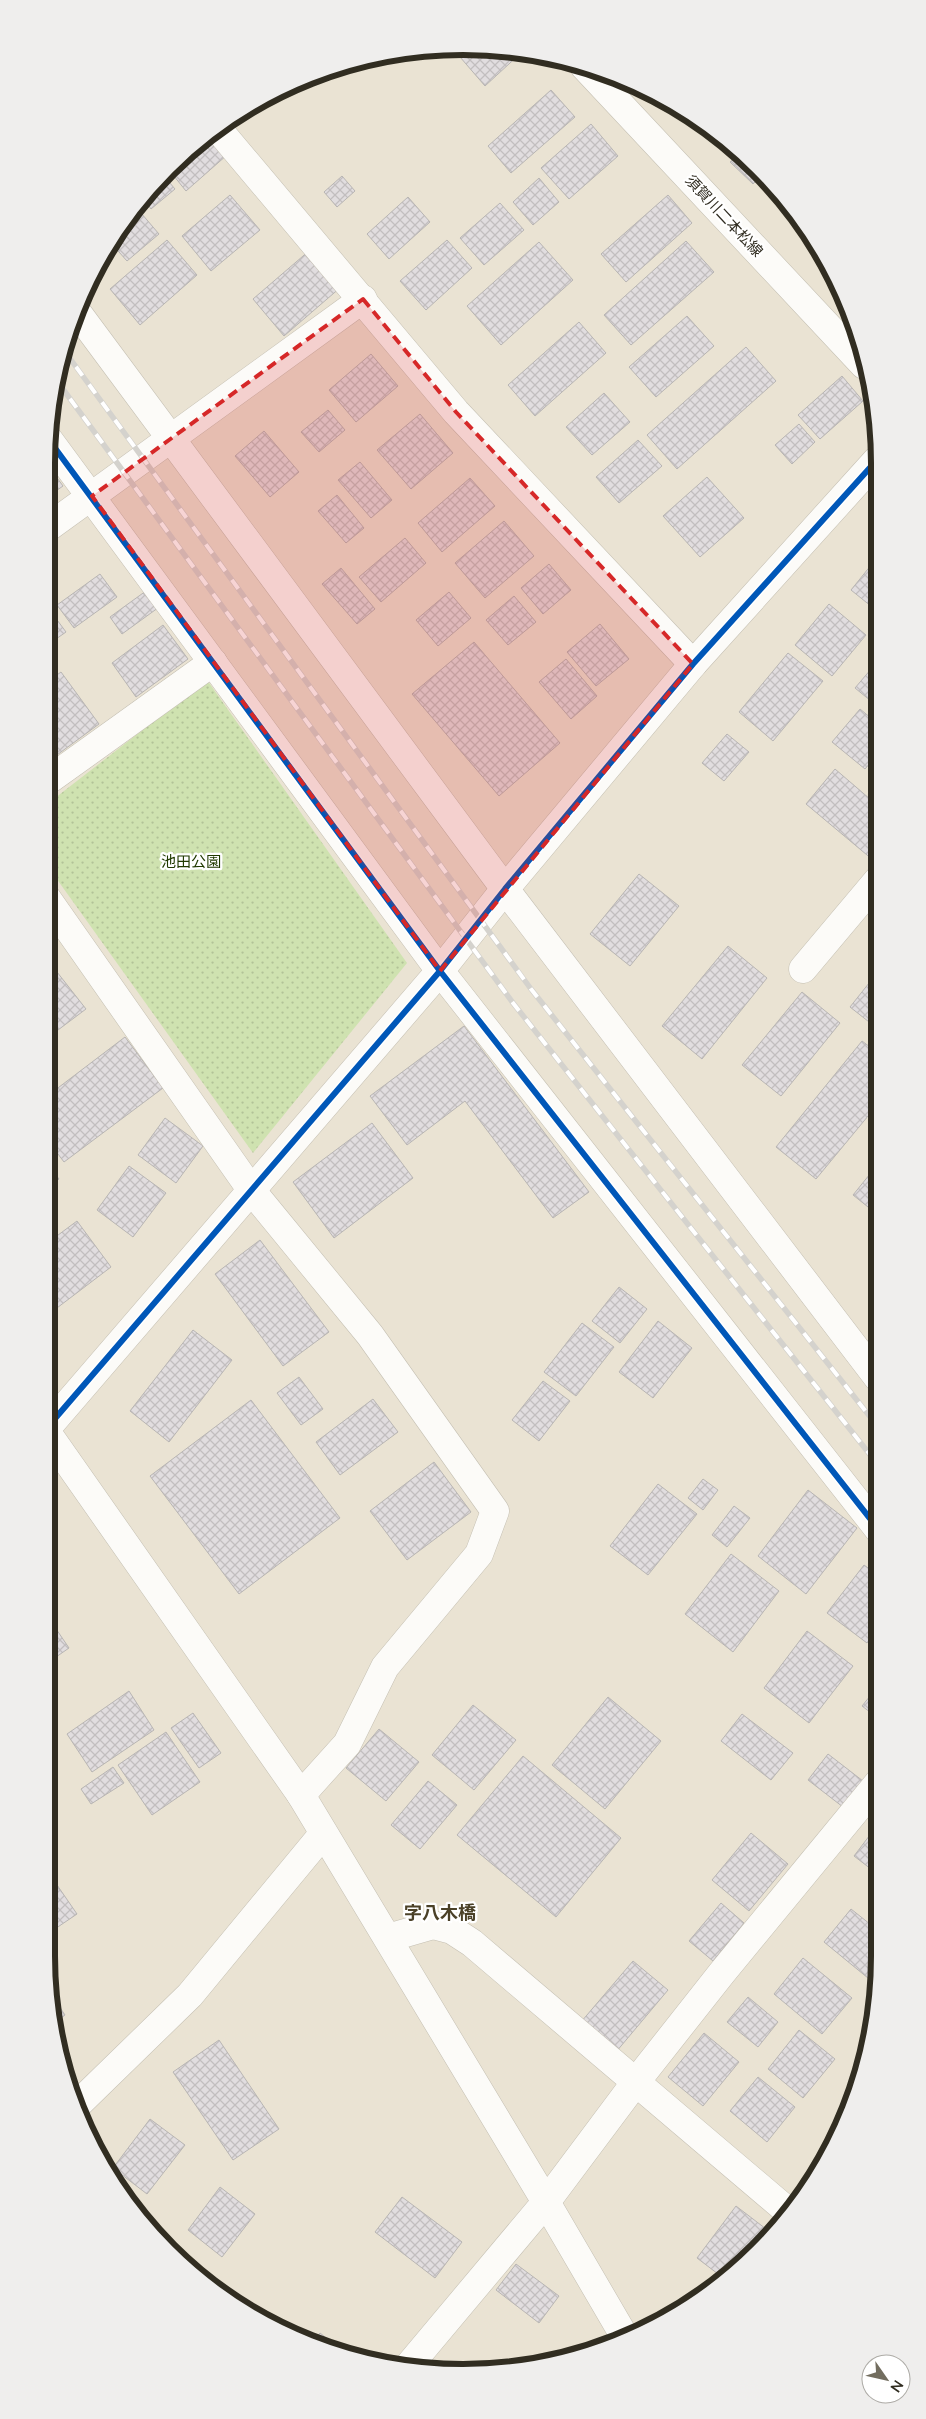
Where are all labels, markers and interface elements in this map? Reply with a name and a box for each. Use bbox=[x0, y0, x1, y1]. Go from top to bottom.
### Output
street label: 須賀川二本松線 bbox=[682, 171, 767, 260]
park label: 池田公園 bbox=[161, 852, 221, 870]
district label: 字八木橋 bbox=[404, 1901, 476, 1923]
north arrow bbox=[861, 2354, 911, 2404]
text: N bbox=[887, 2377, 907, 2396]

